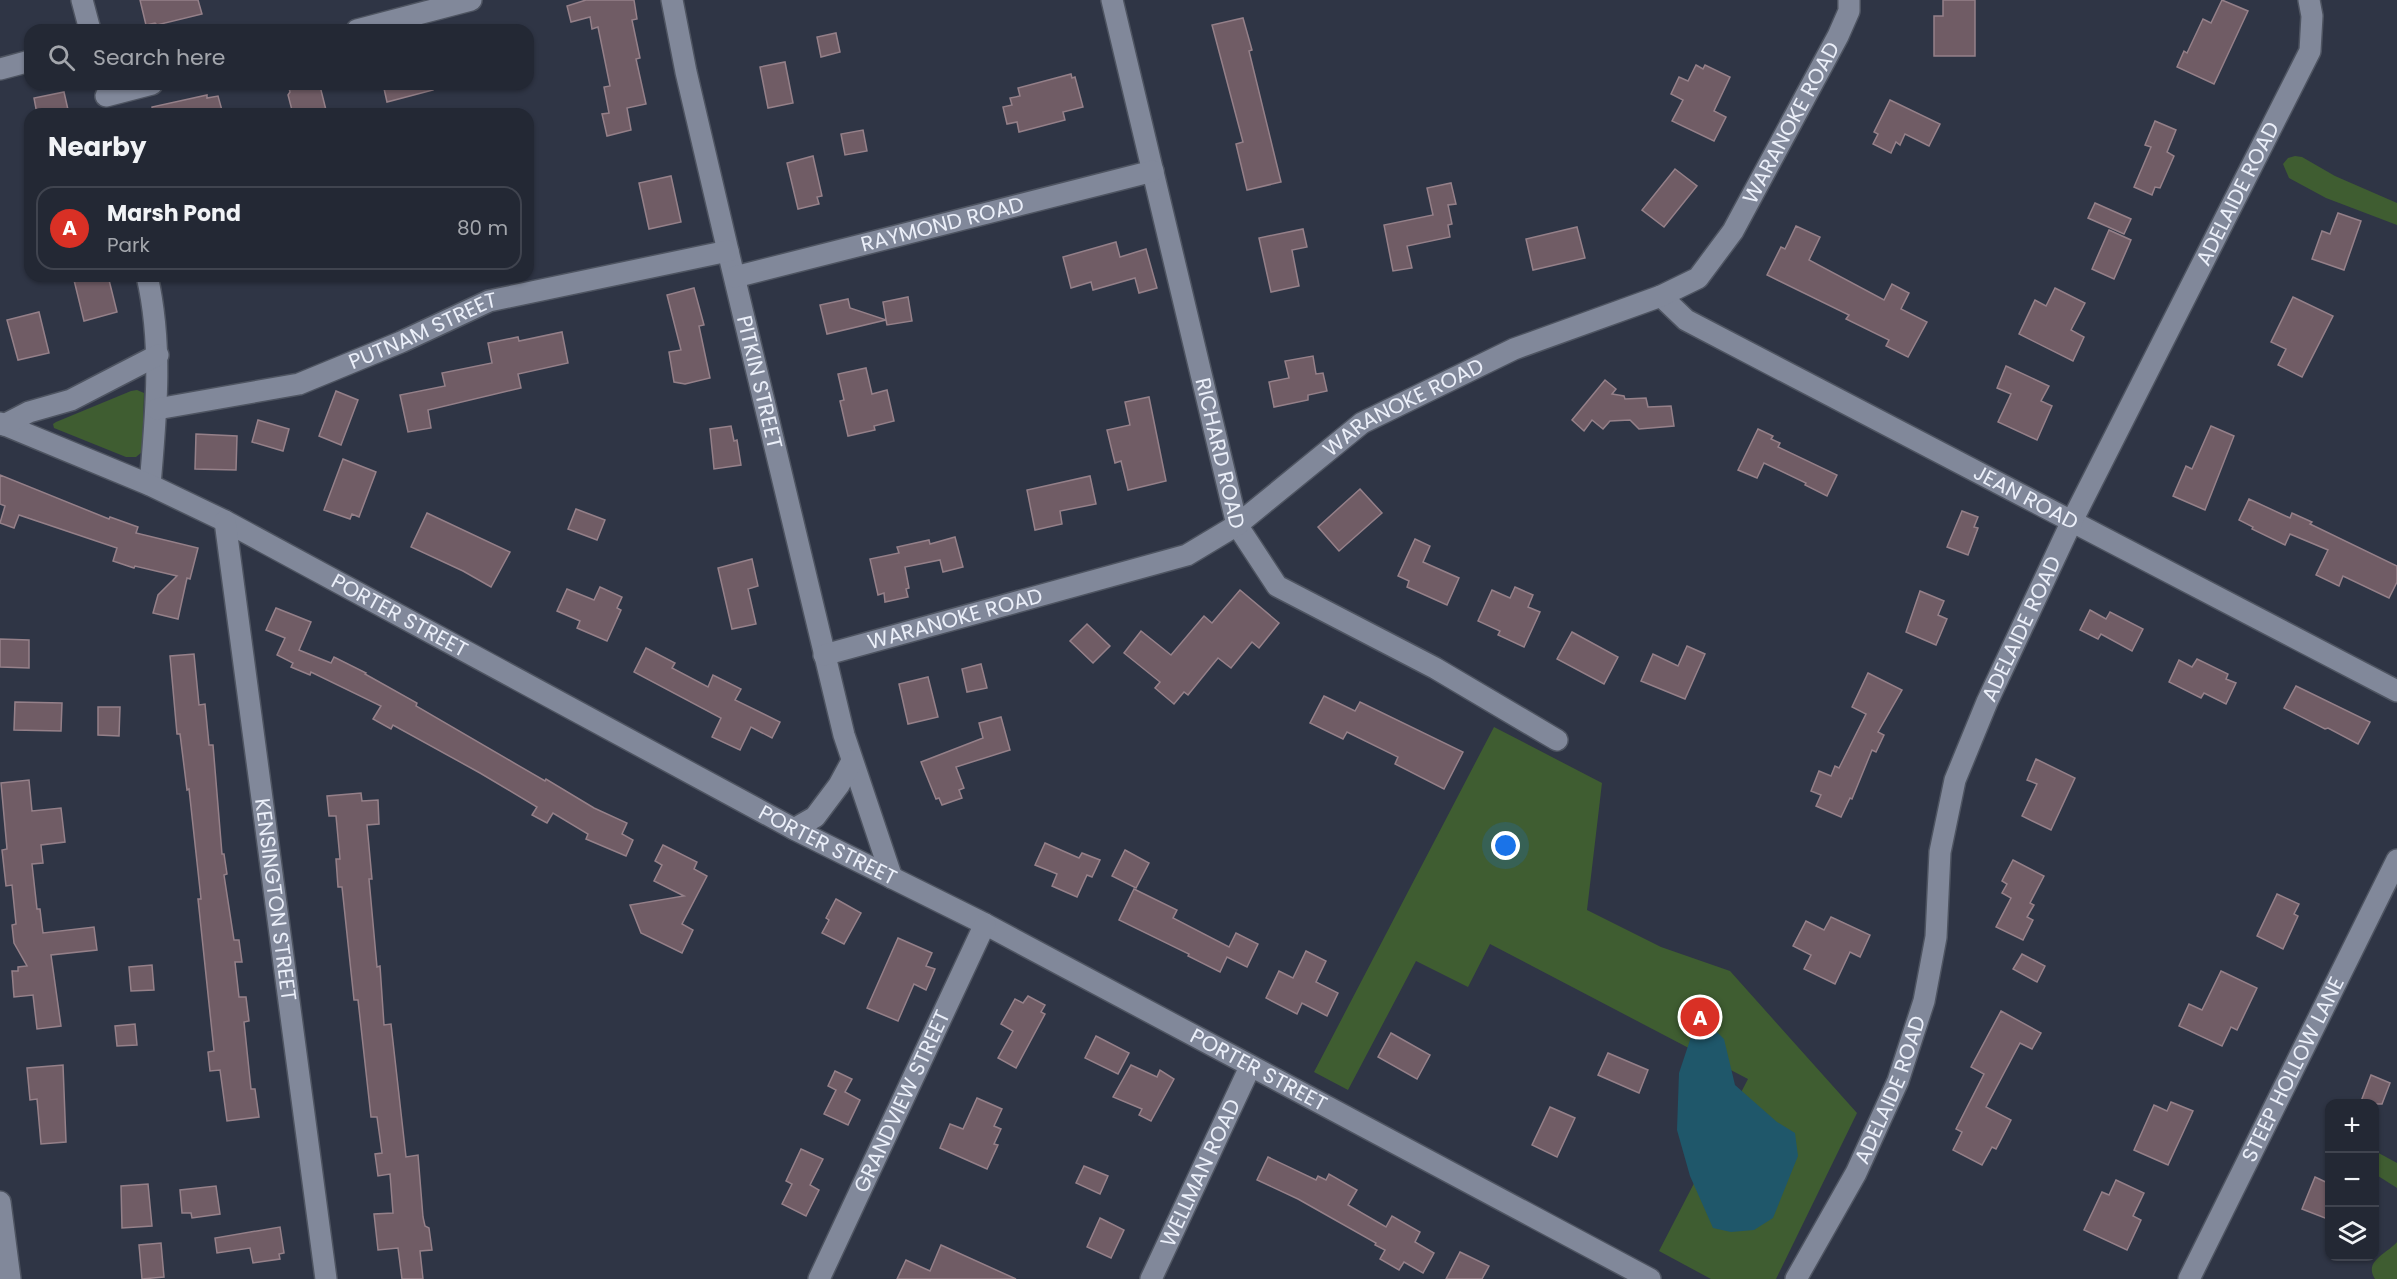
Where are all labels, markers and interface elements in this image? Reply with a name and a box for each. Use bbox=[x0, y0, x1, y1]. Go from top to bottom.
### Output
search box bbox=[24, 24, 534, 90]
street label: WARANOKE ROAD bbox=[1735, 36, 1846, 209]
icon: search bbox=[45, 41, 78, 74]
text: Search here bbox=[93, 42, 226, 73]
street label: ADELAIDE ROAD bbox=[2189, 117, 2286, 270]
text: Nearby bbox=[48, 129, 146, 165]
street label: RAYMOND ROAD bbox=[858, 189, 1027, 259]
text: Marsh Pond bbox=[107, 198, 241, 229]
text: A bbox=[62, 214, 77, 242]
text: 80 m bbox=[457, 214, 508, 242]
text: Park bbox=[107, 231, 150, 259]
street label: PUTNAM STREET bbox=[344, 285, 499, 376]
street label: PITKIN STREET bbox=[730, 312, 790, 452]
street label: WARANOKE ROAD bbox=[1317, 351, 1489, 463]
street label: RICHARD ROAD bbox=[1188, 375, 1252, 532]
street label: JEAN ROAD bbox=[1969, 457, 2084, 536]
street label: ADELAIDE ROAD bbox=[1974, 551, 2068, 706]
street label: PORTER STREET bbox=[326, 566, 473, 664]
street label: WARANOKE ROAD bbox=[864, 580, 1046, 656]
street label: KENSINGTON STREET bbox=[248, 796, 304, 1003]
street label: PORTER STREET bbox=[754, 798, 902, 892]
your location bbox=[1491, 831, 1520, 860]
street label: STEEP HOLLOW LANE bbox=[2234, 972, 2351, 1167]
pin: A bbox=[1680, 994, 1720, 1040]
street label: GRANDVIEW STREET bbox=[846, 1005, 957, 1197]
street label: ADELAIDE ROAD bbox=[1847, 1012, 1932, 1169]
street label: PORTER STREET bbox=[1185, 1021, 1332, 1118]
street label: WELLMAN ROAD bbox=[1153, 1094, 1247, 1252]
map controls bbox=[2325, 1099, 2379, 1261]
button: + bbox=[2325, 1099, 2379, 1153]
button: − bbox=[2325, 1153, 2379, 1207]
button: layers bbox=[2325, 1207, 2379, 1261]

